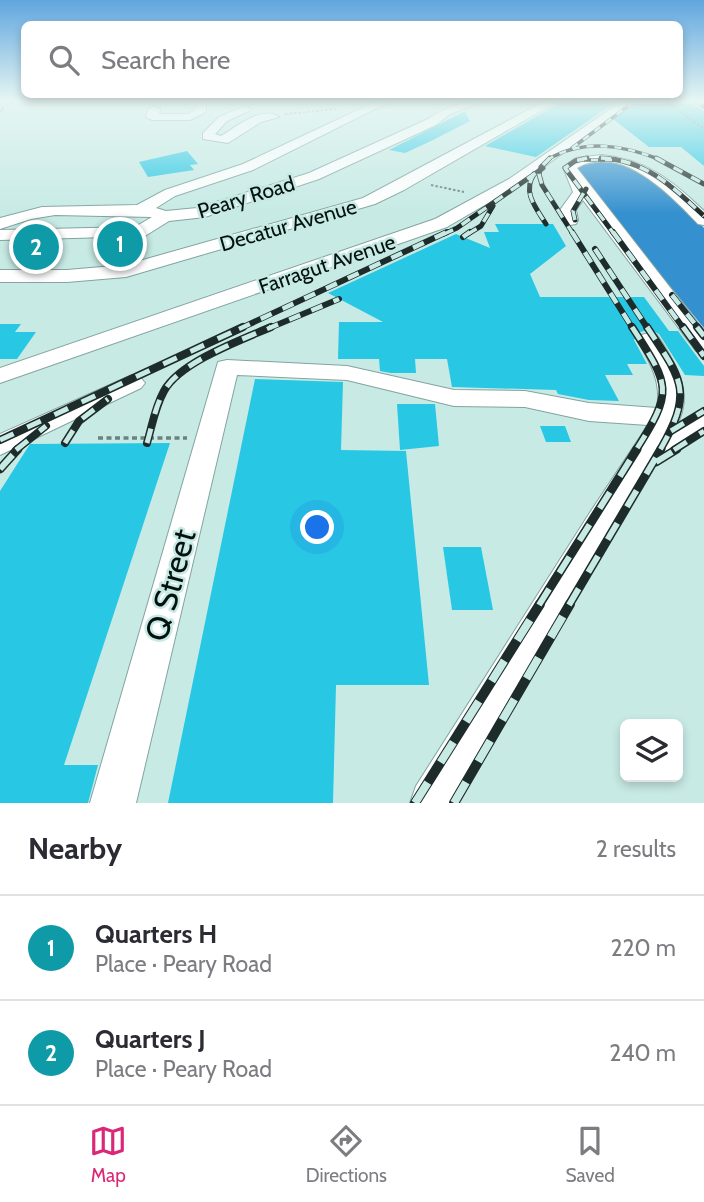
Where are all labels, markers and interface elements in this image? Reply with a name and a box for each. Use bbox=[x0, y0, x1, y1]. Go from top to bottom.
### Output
search box bbox=[21, 21, 683, 98]
icon: search bbox=[45, 41, 83, 79]
text: Search here bbox=[101, 44, 230, 76]
street label: Peary Road bbox=[194, 170, 298, 224]
street label: Decatur Avenue bbox=[217, 193, 360, 256]
pin: 1 bbox=[97, 218, 143, 270]
pin: 2 bbox=[13, 221, 59, 273]
street label: Farragut Avenue bbox=[255, 229, 399, 299]
your location bbox=[300, 510, 334, 544]
street label: Q Street bbox=[136, 525, 204, 645]
map controls bbox=[620, 719, 683, 782]
button: layers bbox=[620, 719, 683, 782]
text: Nearby bbox=[28, 830, 122, 867]
text: 2 results bbox=[596, 835, 676, 863]
text: Quarters H bbox=[95, 918, 217, 950]
text: 1 bbox=[47, 934, 55, 962]
text: 220 m bbox=[610, 934, 676, 962]
text: Place · Peary Road bbox=[95, 950, 272, 978]
text: Quarters J bbox=[95, 1023, 206, 1055]
text: 2 bbox=[45, 1039, 57, 1067]
text: 240 m bbox=[609, 1039, 676, 1067]
text: Place · Peary Road bbox=[95, 1055, 272, 1083]
tab: Map bbox=[89, 1122, 127, 1187]
tab: Directions bbox=[306, 1122, 387, 1187]
tab: Saved bbox=[565, 1122, 615, 1187]

